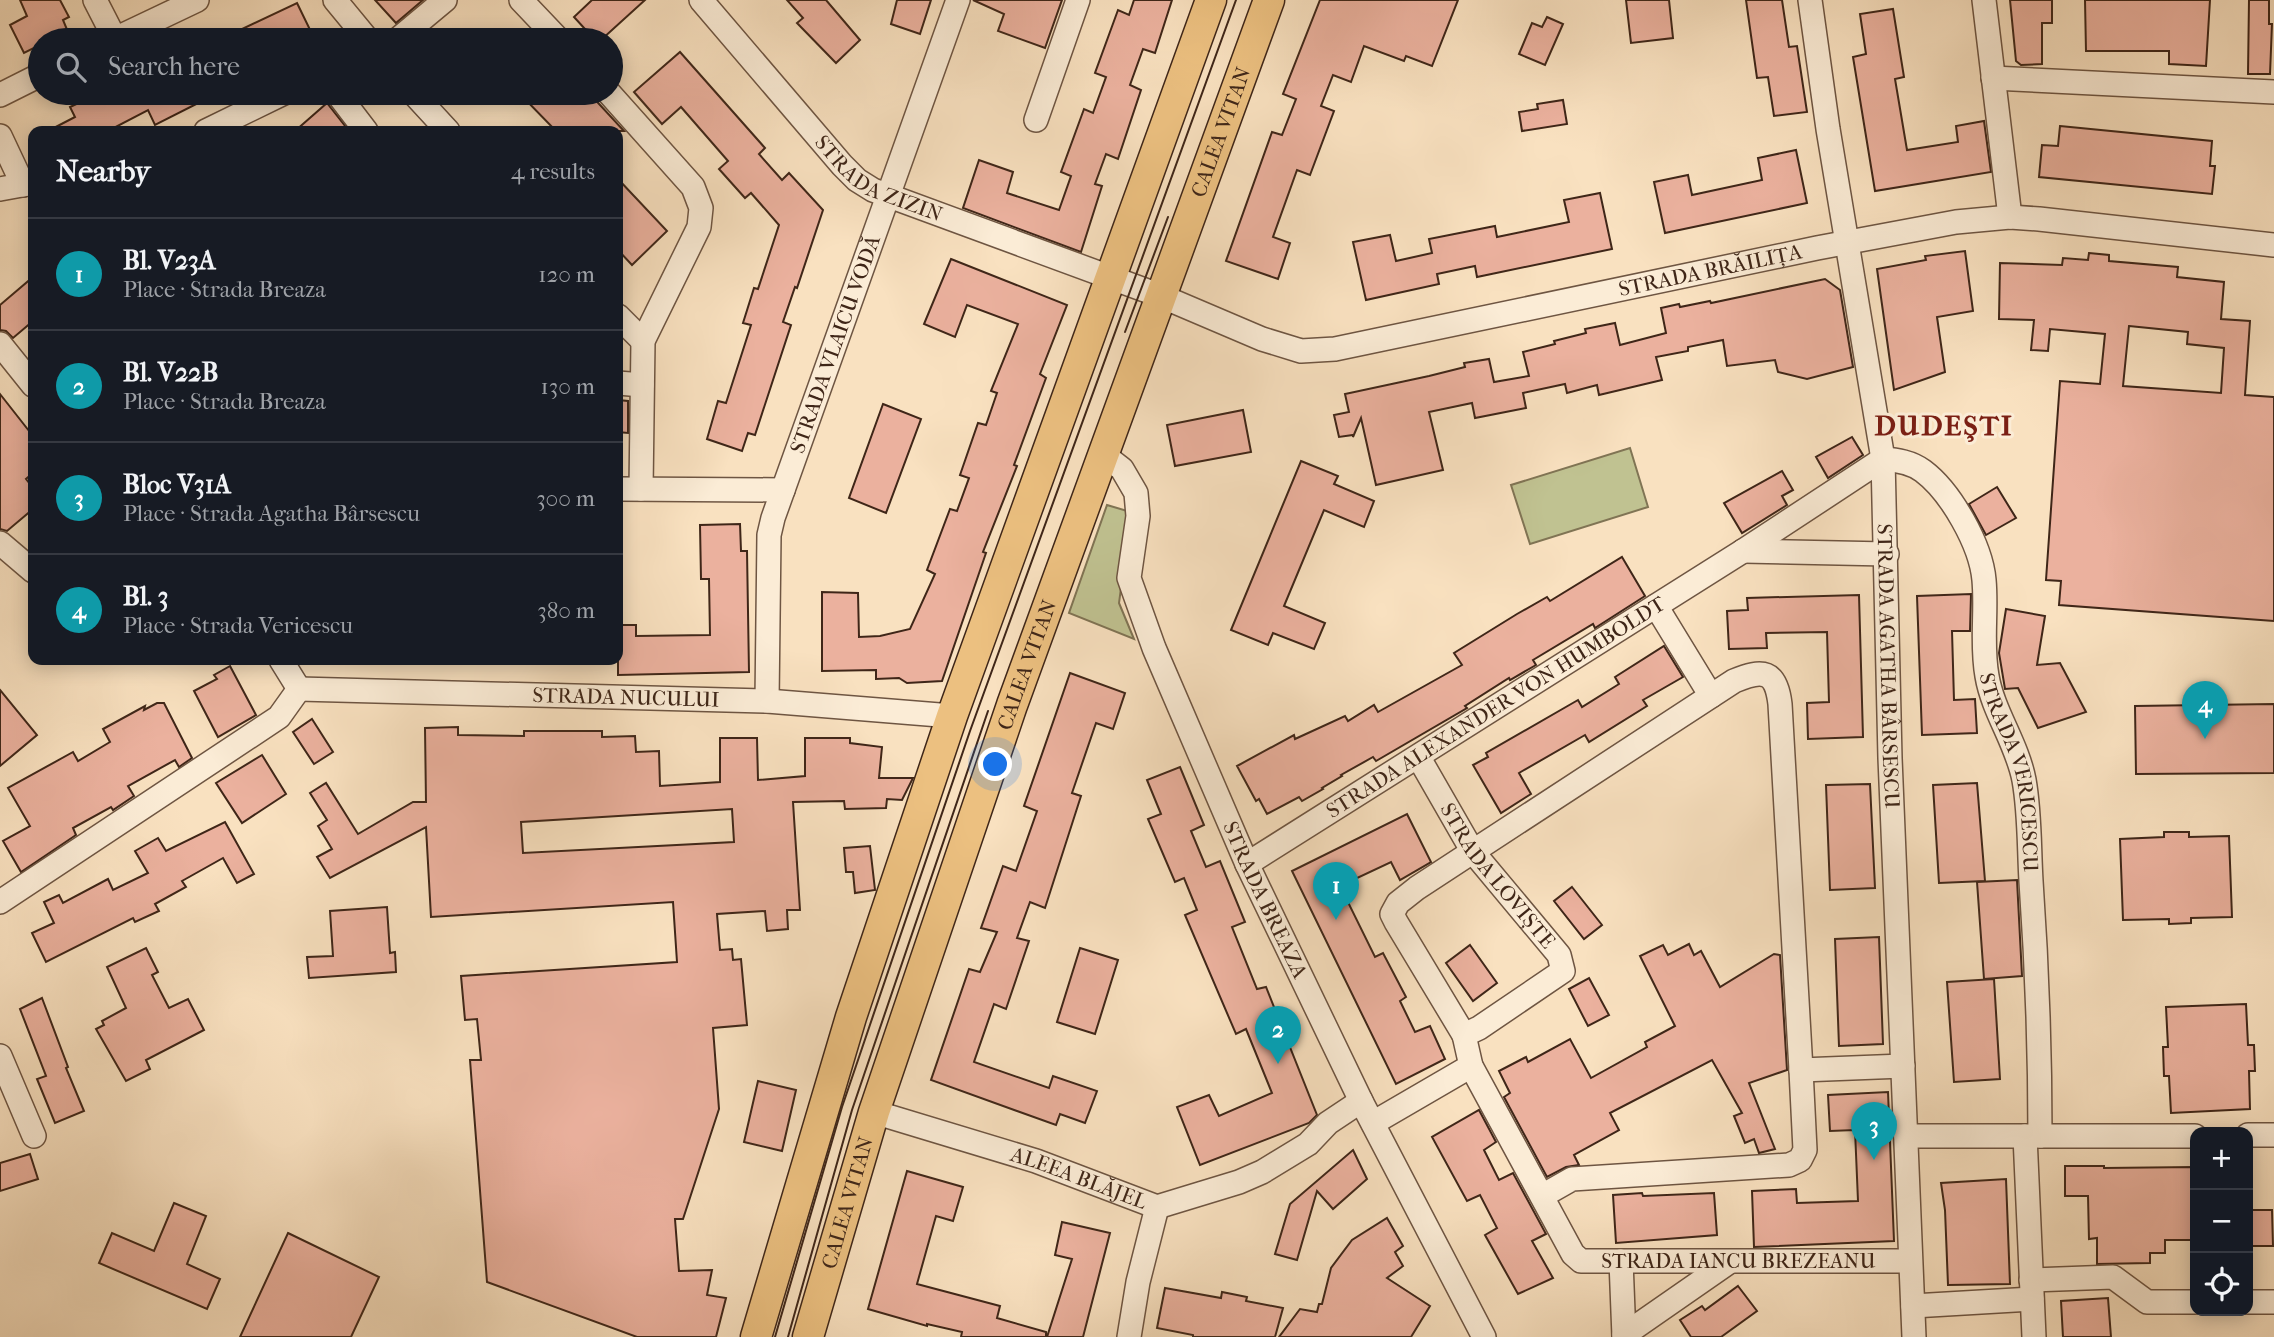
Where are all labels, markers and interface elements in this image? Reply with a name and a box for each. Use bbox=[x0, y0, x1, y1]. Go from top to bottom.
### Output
search box bbox=[28, 28, 623, 105]
icon: search bbox=[52, 48, 90, 86]
text: Search here bbox=[108, 51, 240, 82]
street label: CALEA VITAN bbox=[1186, 64, 1256, 200]
street label: STRADA ZIZIN bbox=[810, 130, 946, 227]
text: Nearby bbox=[56, 154, 151, 189]
text: 4 results bbox=[511, 158, 595, 185]
street label: STRADA VLAICU VODĂ bbox=[785, 232, 885, 456]
street label: STRADA BRĂILIȚA bbox=[1616, 239, 1804, 301]
text: Bl. V23A bbox=[123, 245, 216, 276]
text: 1 bbox=[75, 261, 83, 288]
text: 120 m bbox=[538, 261, 595, 288]
text: Place · Strada Breaza bbox=[123, 276, 326, 303]
text: Bl. V22B bbox=[123, 357, 218, 388]
text: 2 bbox=[73, 373, 85, 400]
text: 130 m bbox=[541, 373, 595, 400]
text: Place · Strada Breaza bbox=[123, 388, 326, 415]
district label: DUDEŞTI bbox=[1874, 409, 2014, 442]
text: Bloc V31A bbox=[123, 469, 231, 500]
text: 3 bbox=[74, 485, 84, 512]
text: 300 m bbox=[536, 485, 595, 512]
text: Place · Strada Agatha Bârsescu bbox=[123, 500, 420, 527]
street label: STRADA AGATHA BÂRSESCU bbox=[1873, 523, 1904, 810]
text: Bl. 3 bbox=[123, 581, 168, 612]
street label: STRADA ALEXANDER VON HUMBOLDT bbox=[1322, 591, 1670, 823]
text: 4 bbox=[72, 597, 86, 624]
text: 380 m bbox=[537, 597, 595, 624]
street label: CALEA VITAN bbox=[992, 597, 1061, 733]
text: Place · Strada Vericescu bbox=[123, 612, 353, 639]
street label: STRADA VERICESCU bbox=[1975, 671, 2043, 873]
pin: 4 bbox=[2182, 681, 2228, 739]
street label: STRADA NUCULUI bbox=[532, 683, 720, 712]
your location bbox=[978, 747, 1012, 781]
street label: STRADA LOVIȘTE bbox=[1435, 799, 1560, 953]
street label: STRADA BREAZA bbox=[1218, 818, 1312, 983]
pin: 1 bbox=[1313, 862, 1359, 920]
pin: 2 bbox=[1255, 1006, 1301, 1064]
pin: 3 bbox=[1851, 1102, 1897, 1160]
map controls bbox=[2190, 1127, 2253, 1316]
button: + bbox=[2190, 1127, 2253, 1190]
street label: CALEA VITAN bbox=[817, 1134, 878, 1272]
street label: ALEEA BLĂJEL bbox=[1007, 1142, 1150, 1214]
button: − bbox=[2190, 1190, 2253, 1253]
street label: STRADA IANCU BREZEANU bbox=[1601, 1249, 1877, 1273]
button: locate bbox=[2190, 1253, 2253, 1316]

